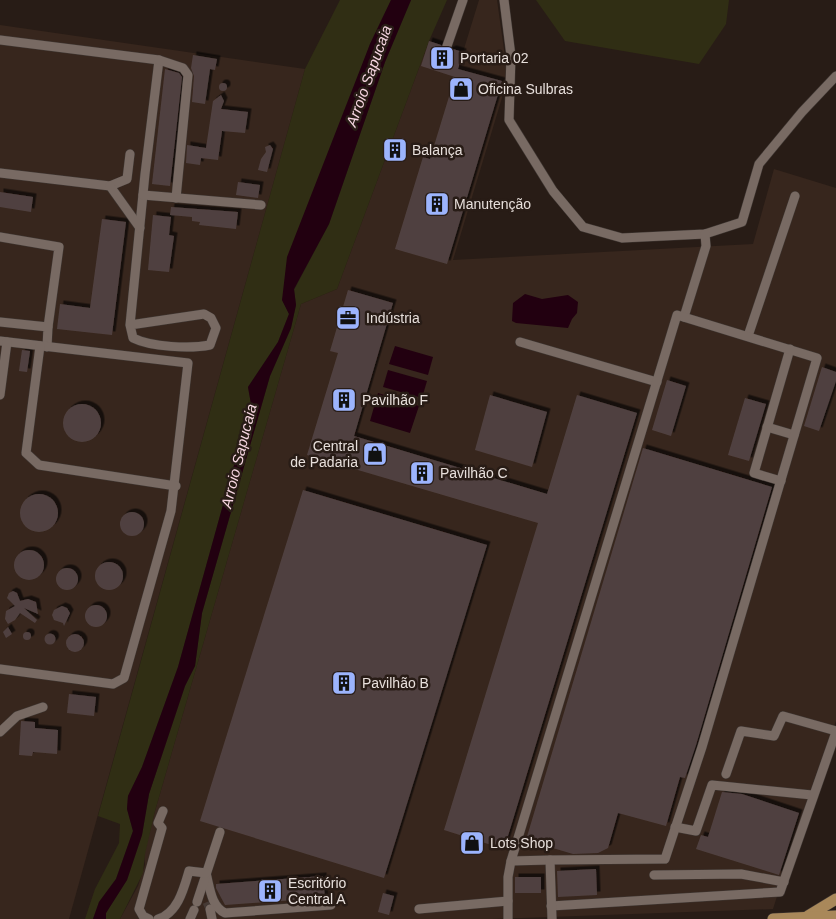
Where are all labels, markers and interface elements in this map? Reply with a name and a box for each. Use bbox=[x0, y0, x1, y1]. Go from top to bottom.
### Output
water label: Arroio Sapucaia bbox=[342, 23, 395, 130]
building icon: Portaria 02 bbox=[429, 45, 455, 71]
place label: Portaria 02 bbox=[460, 50, 529, 66]
shop icon: Oficina Sulbras bbox=[448, 76, 474, 102]
place label: Oficina Sulbras bbox=[478, 81, 573, 97]
building icon: Balança bbox=[382, 137, 408, 163]
place label: Balança bbox=[412, 142, 463, 158]
building icon: Manutenção bbox=[424, 191, 450, 217]
place label: Manutenção bbox=[454, 196, 531, 212]
office icon: Indústria bbox=[335, 305, 361, 331]
place label: Indústria bbox=[366, 310, 420, 326]
building icon: Pavilhão F bbox=[331, 387, 357, 413]
place label: Pavilhão F bbox=[362, 392, 428, 408]
water label: Arroio Sapucaia bbox=[217, 402, 260, 511]
place label: Central de Padaria bbox=[290, 438, 358, 470]
shop icon: Central de Padaria bbox=[362, 441, 388, 467]
building icon: Pavilhão C bbox=[409, 460, 435, 486]
place label: Pavilhão C bbox=[440, 465, 508, 481]
building icon: Pavilhão B bbox=[331, 670, 357, 696]
place label: Pavilhão B bbox=[362, 675, 429, 691]
shop icon: Lots Shop bbox=[459, 830, 485, 856]
place label: Lots Shop bbox=[490, 835, 553, 851]
place label: Escritório Central A bbox=[288, 875, 347, 907]
building icon: Escritório Central A bbox=[257, 878, 283, 904]

